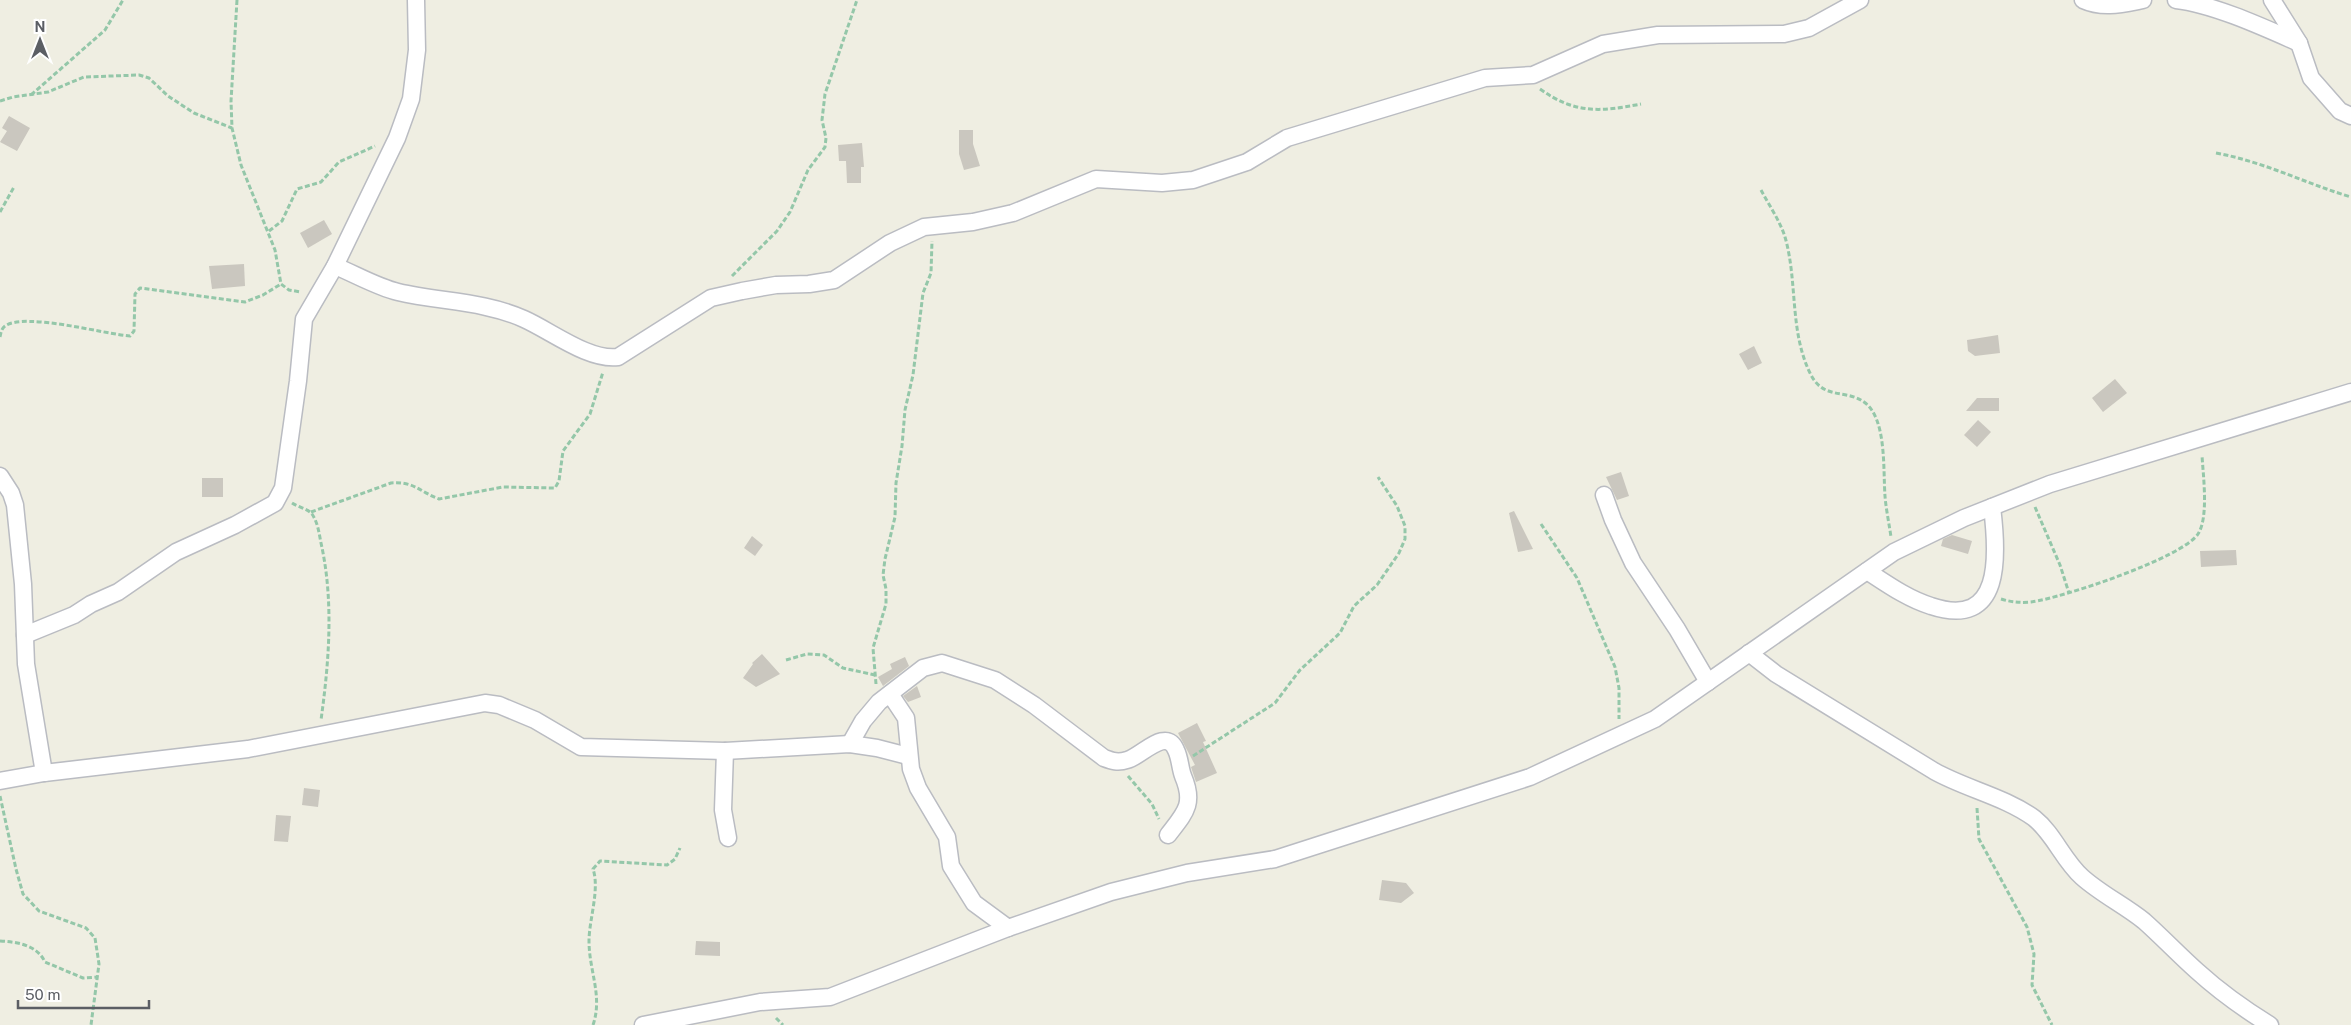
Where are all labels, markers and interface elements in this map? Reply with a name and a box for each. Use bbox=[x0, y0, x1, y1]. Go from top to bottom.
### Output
north arrow bbox=[15, 15, 65, 65]
text: N bbox=[35, 19, 45, 35]
scale bar bbox=[18, 978, 149, 1010]
text: 50 m bbox=[25, 986, 60, 1003]

